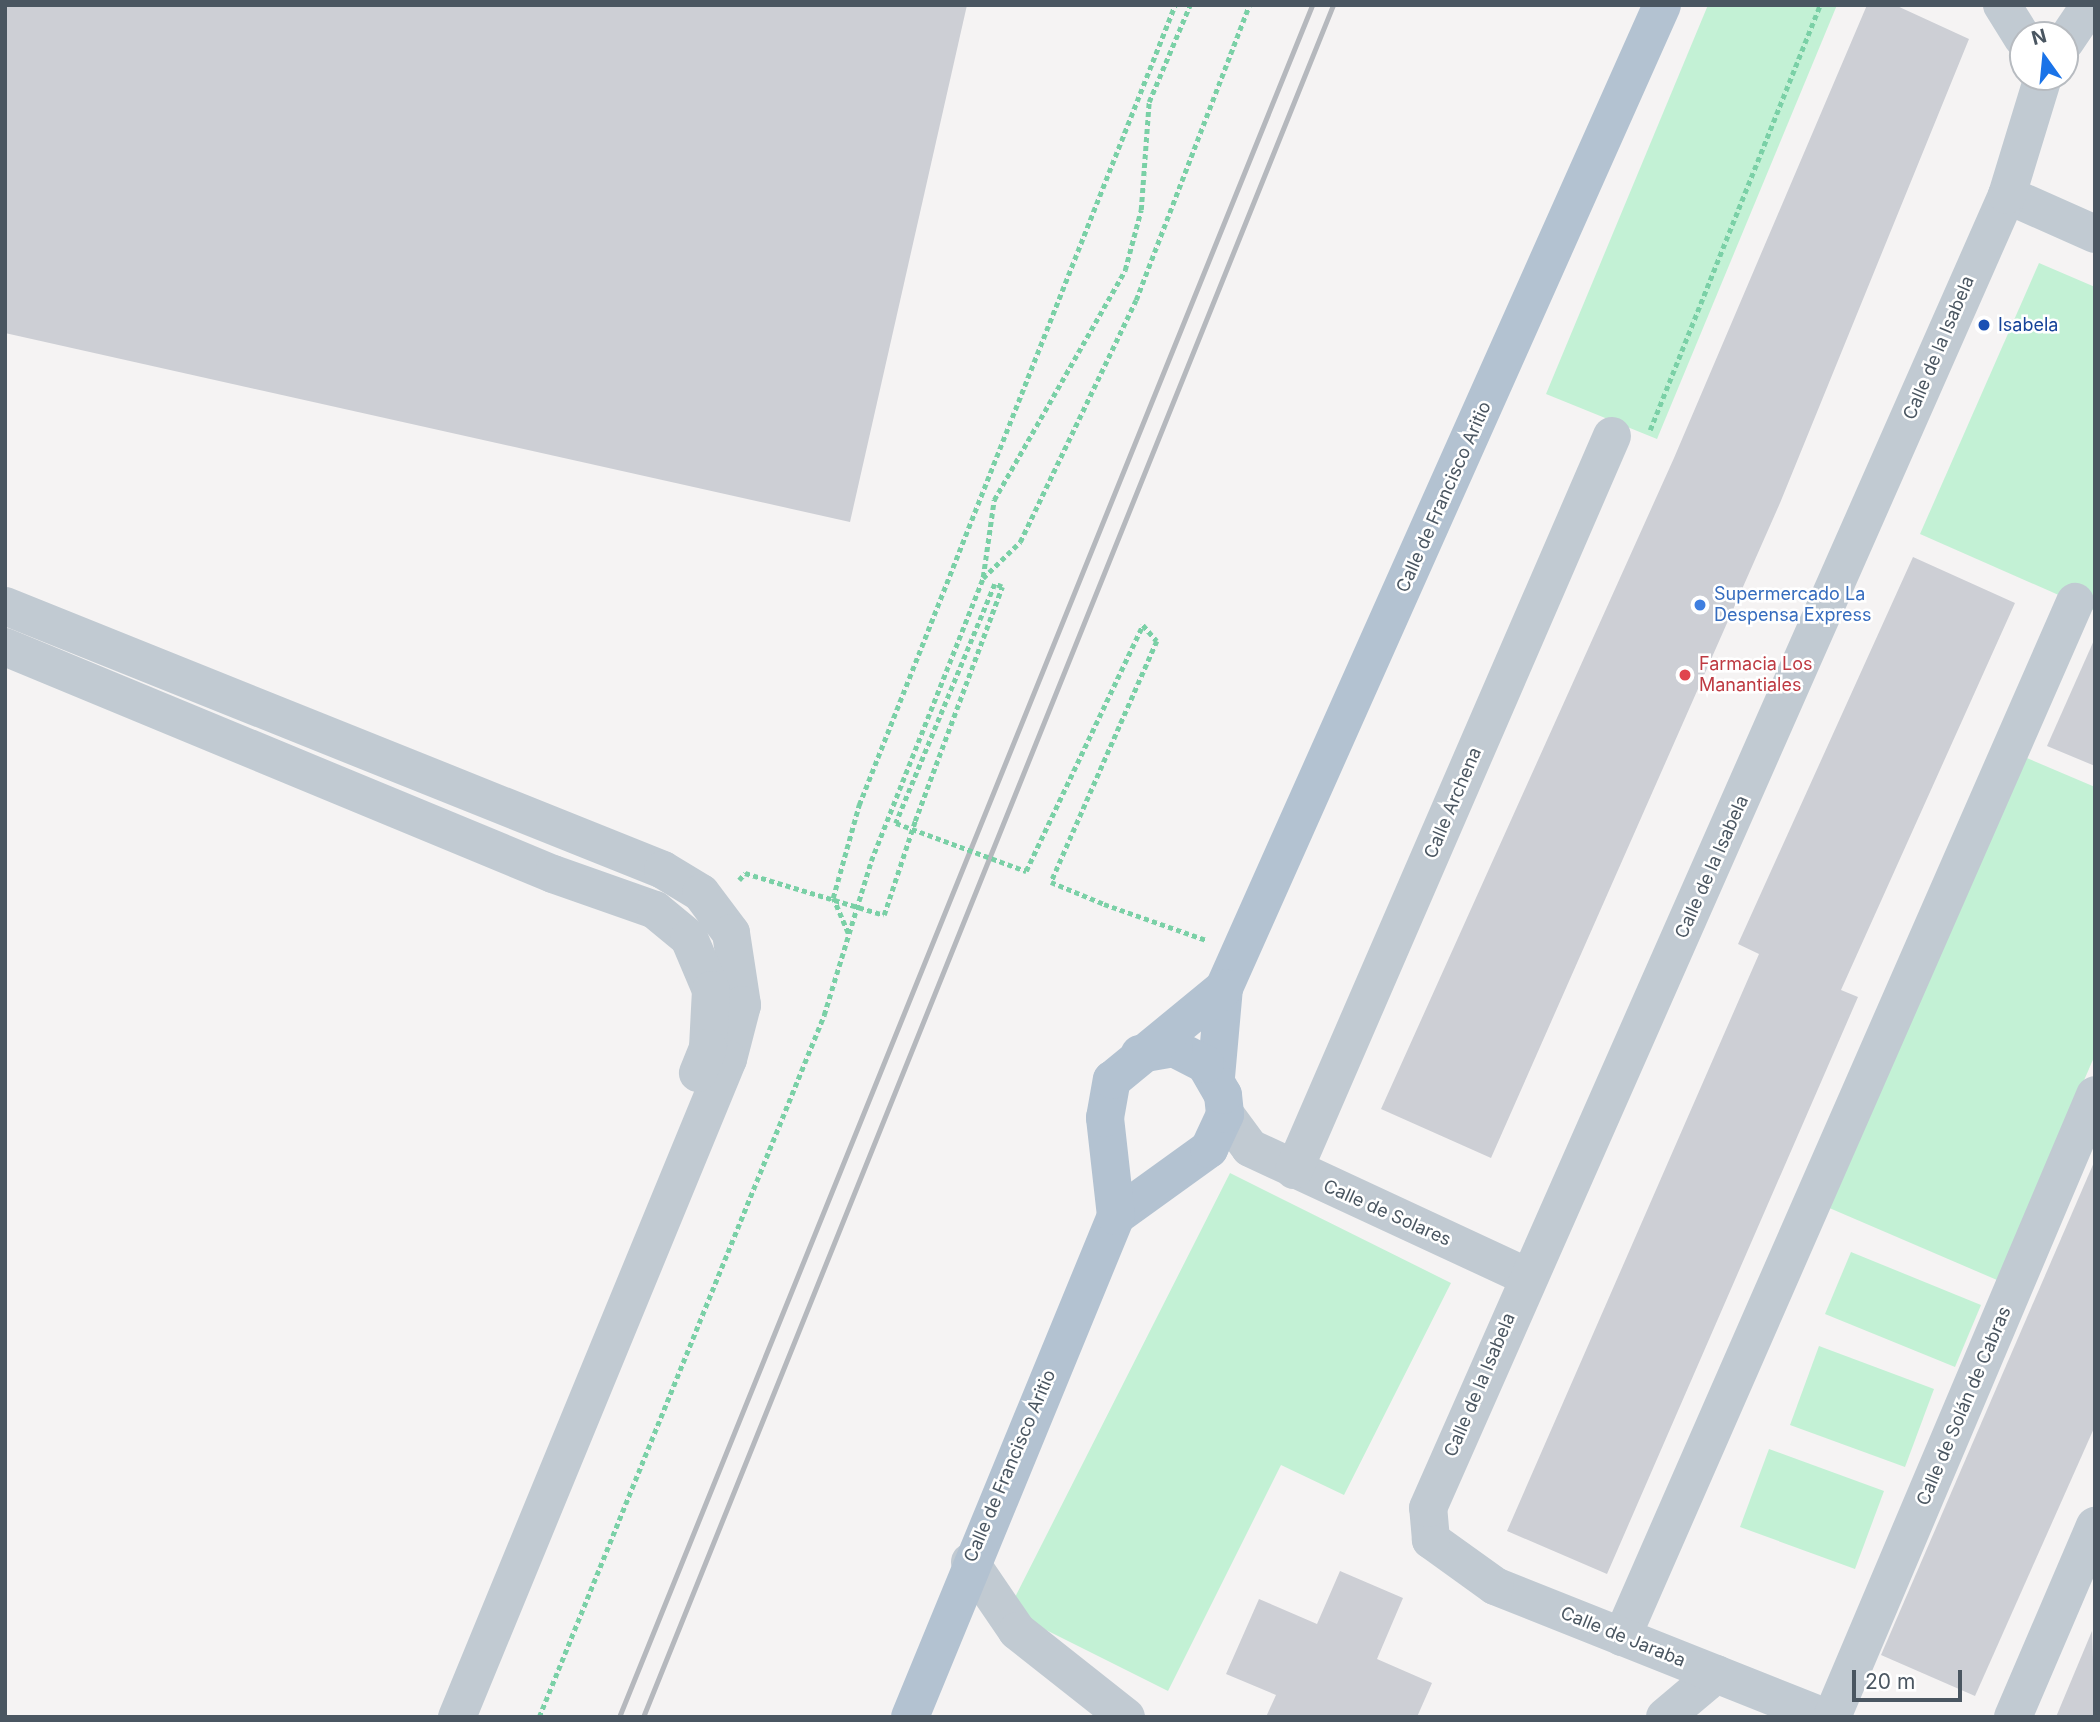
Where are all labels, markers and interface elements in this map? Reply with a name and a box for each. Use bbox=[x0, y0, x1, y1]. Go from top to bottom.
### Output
north arrow bbox=[2009, 21, 2079, 91]
text: N bbox=[2029, 24, 2049, 50]
street label: Calle de la Isabela bbox=[1899, 273, 1979, 423]
place label: Isabela bbox=[1998, 314, 2058, 336]
marker: Isabela bbox=[1976, 317, 1992, 333]
street label: Calle de Francisco Aritio bbox=[1392, 398, 1496, 596]
place label: Supermercado La Despensa Express bbox=[1714, 584, 1871, 626]
marker: Supermercado La Despensa Express bbox=[1692, 597, 1708, 613]
place label: Farmacia Los Manantiales bbox=[1699, 654, 1813, 696]
marker: Farmacia Los Manantiales bbox=[1677, 667, 1693, 683]
street label: Calle Archena bbox=[1420, 744, 1486, 862]
street label: Calle de la Isabela bbox=[1671, 792, 1753, 942]
street label: Calle de Solares bbox=[1320, 1175, 1454, 1251]
street label: Calle de Solán de Cabras bbox=[1912, 1303, 2016, 1509]
street label: Calle de la Isabela bbox=[1440, 1310, 1520, 1460]
street label: Calle de Francisco Aritio bbox=[960, 1367, 1060, 1565]
street label: Calle de Jaraba bbox=[1557, 1602, 1689, 1672]
scale bar bbox=[1855, 1656, 1965, 1700]
text: 20 m bbox=[1865, 1669, 1915, 1694]

